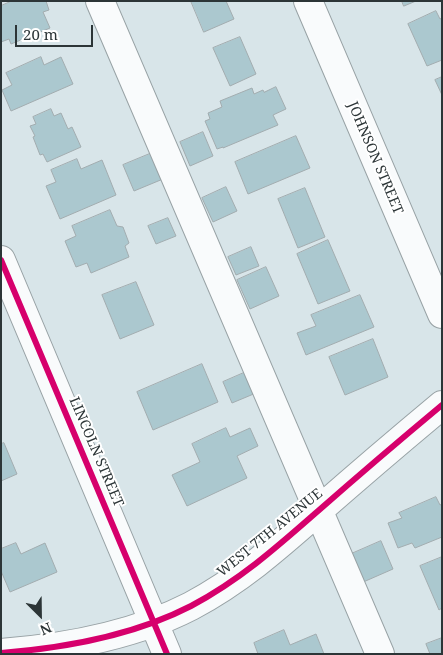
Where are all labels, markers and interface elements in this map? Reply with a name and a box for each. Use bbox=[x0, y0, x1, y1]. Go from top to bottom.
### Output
scale bar bbox=[18, 15, 95, 47]
text: 20 m bbox=[23, 24, 58, 44]
street label: JOHNSON STREET bbox=[344, 99, 406, 217]
street label: LINCOLN STREET bbox=[65, 395, 127, 509]
street label: WEST 7TH AVENUE bbox=[214, 485, 326, 581]
north arrow bbox=[15, 590, 65, 640]
text: N bbox=[37, 618, 55, 640]

